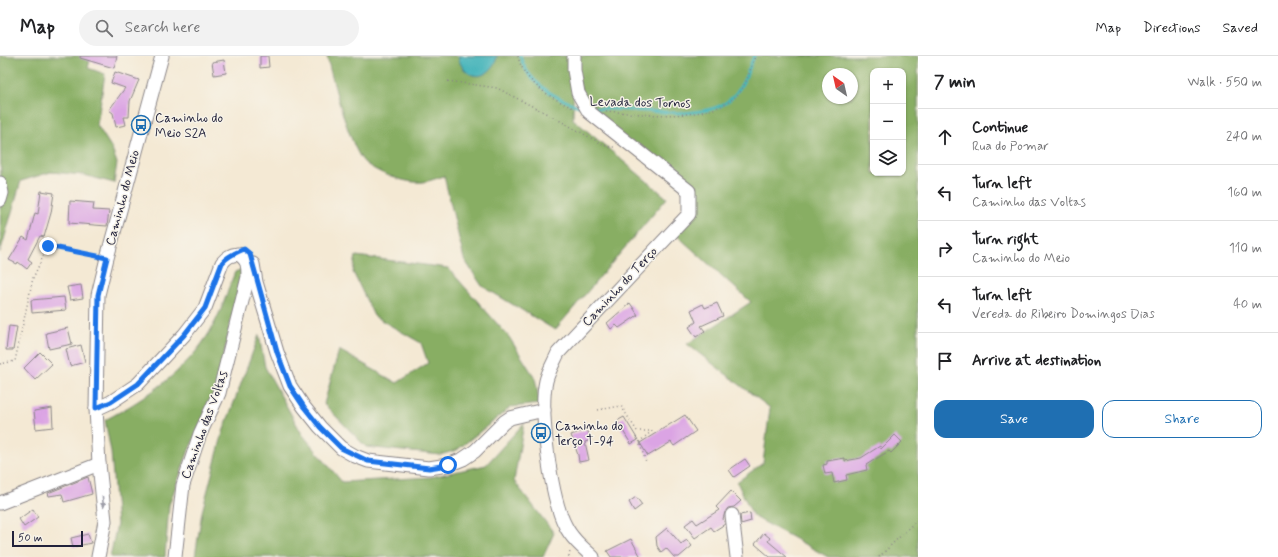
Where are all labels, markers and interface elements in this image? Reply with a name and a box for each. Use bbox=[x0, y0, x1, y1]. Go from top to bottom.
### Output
search box bbox=[79, 10, 359, 46]
text: Map bbox=[20, 15, 55, 40]
icon: search bbox=[93, 17, 115, 39]
text: Search here bbox=[125, 18, 200, 38]
text: Map bbox=[1095, 19, 1121, 37]
text: Directions bbox=[1143, 19, 1201, 37]
text: Saved bbox=[1223, 19, 1258, 37]
north arrow bbox=[822, 68, 858, 104]
map controls bbox=[870, 68, 906, 176]
button: + bbox=[870, 68, 906, 104]
text: 7 min bbox=[934, 71, 976, 93]
text: Walk · 550 m bbox=[1188, 74, 1262, 91]
street label: Levada dos Tornos bbox=[589, 94, 691, 112]
button: − bbox=[870, 104, 906, 140]
place label: Caminho do Meio S2A bbox=[155, 110, 223, 142]
bus stop icon: Caminho do Meio S2A bbox=[130, 114, 152, 136]
text: Continue bbox=[972, 118, 1028, 138]
icon: ahead bbox=[934, 126, 956, 148]
text: 240 m bbox=[1226, 128, 1262, 145]
text: Rua do Pomar bbox=[972, 138, 1049, 155]
button: layers bbox=[870, 140, 906, 176]
street label: Caminho do Meio bbox=[102, 148, 144, 248]
text: Turn left bbox=[972, 174, 1032, 194]
icon: left bbox=[934, 182, 956, 204]
text: 160 m bbox=[1227, 184, 1262, 201]
text: Caminho das Voltas bbox=[972, 194, 1086, 211]
text: Turn right bbox=[972, 230, 1039, 250]
route end bbox=[39, 237, 57, 255]
icon: right bbox=[934, 238, 956, 260]
text: 110 m bbox=[1229, 240, 1262, 257]
street label: Caminho do Terço bbox=[579, 243, 662, 331]
text: Caminho do Meio bbox=[972, 250, 1070, 267]
text: Turn left bbox=[972, 286, 1032, 306]
icon: left bbox=[934, 294, 956, 316]
text: 40 m bbox=[1233, 296, 1262, 313]
text: Vereda do Ribeiro Domingos Dias bbox=[972, 306, 1155, 323]
icon: arrive bbox=[934, 350, 956, 372]
text: Arrive at destination bbox=[972, 351, 1101, 371]
street label: Caminho das Voltas bbox=[178, 369, 232, 481]
button: Save bbox=[934, 400, 1094, 438]
button: Share bbox=[1102, 400, 1262, 438]
place label: Caminho do Terço T-94 bbox=[555, 418, 623, 450]
bus stop icon: Caminho do Terço T-94 bbox=[530, 422, 552, 444]
route start bbox=[439, 456, 457, 474]
one-way arrow bbox=[100, 496, 106, 508]
scale bar bbox=[12, 529, 83, 548]
text: 50 m bbox=[18, 531, 43, 545]

